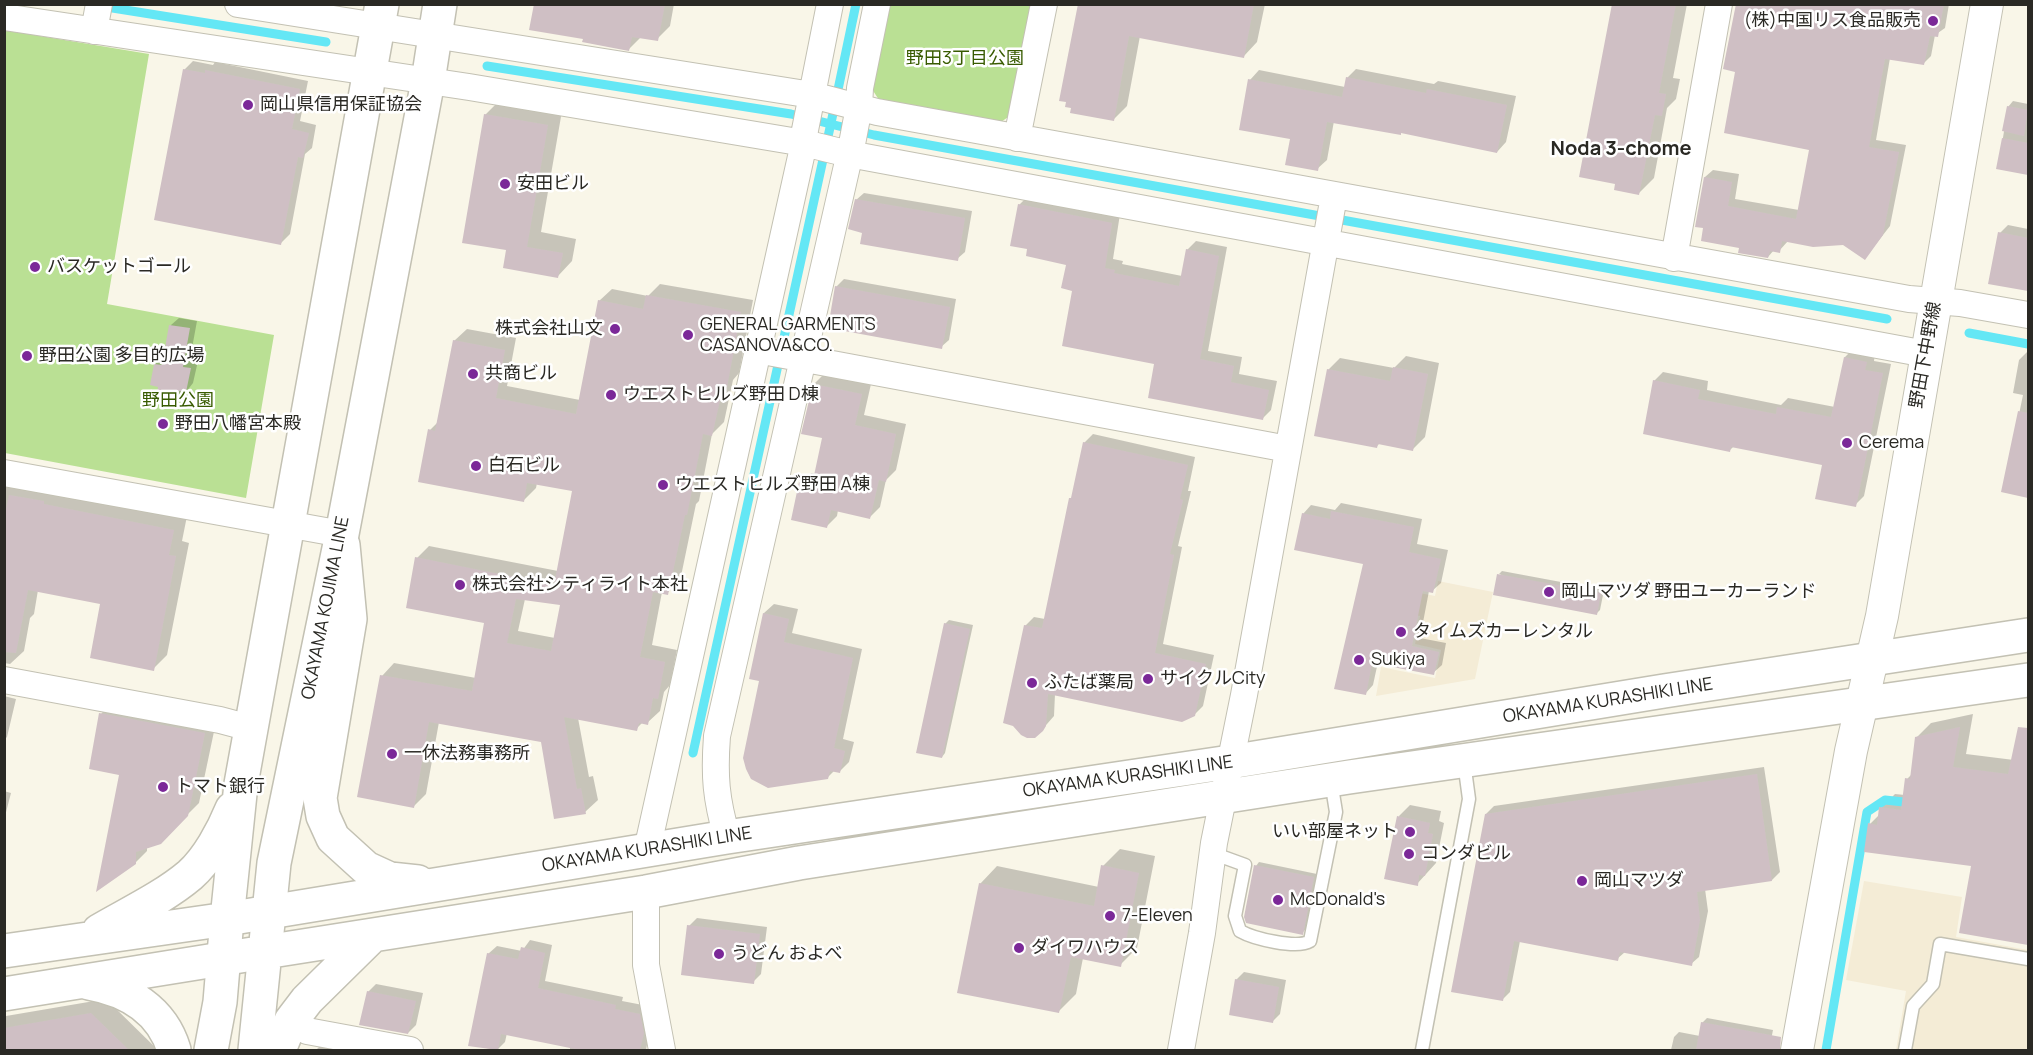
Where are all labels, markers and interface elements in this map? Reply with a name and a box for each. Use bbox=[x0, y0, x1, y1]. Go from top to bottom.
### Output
place label: (株)中国リス食品販売 bbox=[1744, 10, 1921, 32]
marker: (株)中国リス食品販売 bbox=[1926, 14, 1940, 28]
park label: 野田3丁目公園 bbox=[906, 48, 1024, 70]
place label: 岡山県信用保証協会 bbox=[260, 94, 422, 116]
marker: 岡山県信用保証協会 bbox=[241, 98, 255, 112]
district label: Noda 3-chome bbox=[1551, 137, 1691, 161]
place label: 安田ビル bbox=[517, 173, 589, 195]
marker: 安田ビル bbox=[498, 177, 512, 191]
place label: バスケットゴール bbox=[47, 256, 191, 278]
marker: バスケットゴール bbox=[28, 260, 42, 274]
street label: 野田下中野線 bbox=[1906, 300, 1946, 410]
place label: GENERAL GARMENTS CASANOVA&CO. bbox=[700, 314, 876, 356]
place label: 株式会社山文 bbox=[495, 318, 603, 340]
marker: 株式会社山文 bbox=[608, 322, 622, 336]
marker: GENERAL GARMENTS CASANOVA&CO. bbox=[681, 328, 695, 342]
place label: 野田公園 多目的広場 bbox=[39, 345, 205, 367]
marker: 野田公園 多目的広場 bbox=[20, 349, 34, 363]
place label: 共商ビル bbox=[485, 363, 557, 385]
marker: 共商ビル bbox=[466, 367, 480, 381]
place label: ウエストヒルズ野田 D棟 bbox=[623, 384, 819, 406]
marker: ウエストヒルズ野田 D棟 bbox=[604, 388, 618, 402]
park label: 野田公園 bbox=[142, 390, 214, 412]
place label: 野田八幡宮本殿 bbox=[175, 413, 301, 435]
marker: 野田八幡宮本殿 bbox=[156, 417, 170, 431]
place label: Cerema bbox=[1859, 432, 1924, 454]
marker: Cerema bbox=[1840, 436, 1854, 450]
place label: 白石ビル bbox=[488, 455, 560, 477]
marker: 白石ビル bbox=[469, 459, 483, 473]
place label: ウエストヒルズ野田 A棟 bbox=[675, 474, 870, 496]
marker: ウエストヒルズ野田 A棟 bbox=[656, 478, 670, 492]
street label: OKAYAMA KOJIMA LINE bbox=[298, 515, 354, 701]
place label: 株式会社シティライト本社 bbox=[472, 574, 688, 596]
marker: 株式会社シティライト本社 bbox=[453, 578, 467, 592]
place label: 岡山マツダ 野田ユーカーランド bbox=[1561, 581, 1817, 603]
marker: 岡山マツダ 野田ユーカーランド bbox=[1542, 585, 1556, 599]
place label: タイムズカーレンタル bbox=[1413, 621, 1593, 643]
marker: タイムズカーレンタル bbox=[1394, 625, 1408, 639]
place label: Sukiya bbox=[1371, 649, 1425, 671]
marker: Sukiya bbox=[1352, 653, 1366, 667]
place label: サイクルCity bbox=[1160, 668, 1266, 690]
place label: ふたば薬局 bbox=[1044, 672, 1134, 694]
marker: サイクルCity bbox=[1141, 672, 1155, 686]
street label: OKAYAMA KURASHIKI LINE bbox=[1502, 674, 1714, 728]
marker: ふたば薬局 bbox=[1025, 676, 1039, 690]
place label: 一休法務事務所 bbox=[404, 743, 530, 765]
marker: 一休法務事務所 bbox=[385, 747, 399, 761]
street label: OKAYAMA KURASHIKI LINE bbox=[1021, 752, 1235, 802]
place label: トマト銀行 bbox=[175, 776, 265, 798]
marker: トマト銀行 bbox=[156, 780, 170, 794]
place label: いい部屋ネット bbox=[1272, 821, 1398, 843]
street label: OKAYAMA KURASHIKI LINE bbox=[541, 823, 753, 877]
marker: いい部屋ネット bbox=[1403, 825, 1417, 839]
place label: コンダビル bbox=[1421, 843, 1511, 865]
marker: コンダビル bbox=[1402, 847, 1416, 861]
place label: 岡山マツダ bbox=[1594, 870, 1684, 892]
marker: 岡山マツダ bbox=[1575, 874, 1589, 888]
place label: McDonald's bbox=[1290, 889, 1385, 911]
marker: McDonald's bbox=[1271, 893, 1285, 907]
place label: 7-Eleven bbox=[1122, 905, 1193, 927]
marker: 7-Eleven bbox=[1103, 909, 1117, 923]
place label: ダイワハウス bbox=[1031, 937, 1139, 959]
marker: ダイワハウス bbox=[1012, 941, 1026, 955]
place label: うどん およべ bbox=[731, 943, 843, 965]
marker: うどん およべ bbox=[712, 947, 726, 961]

